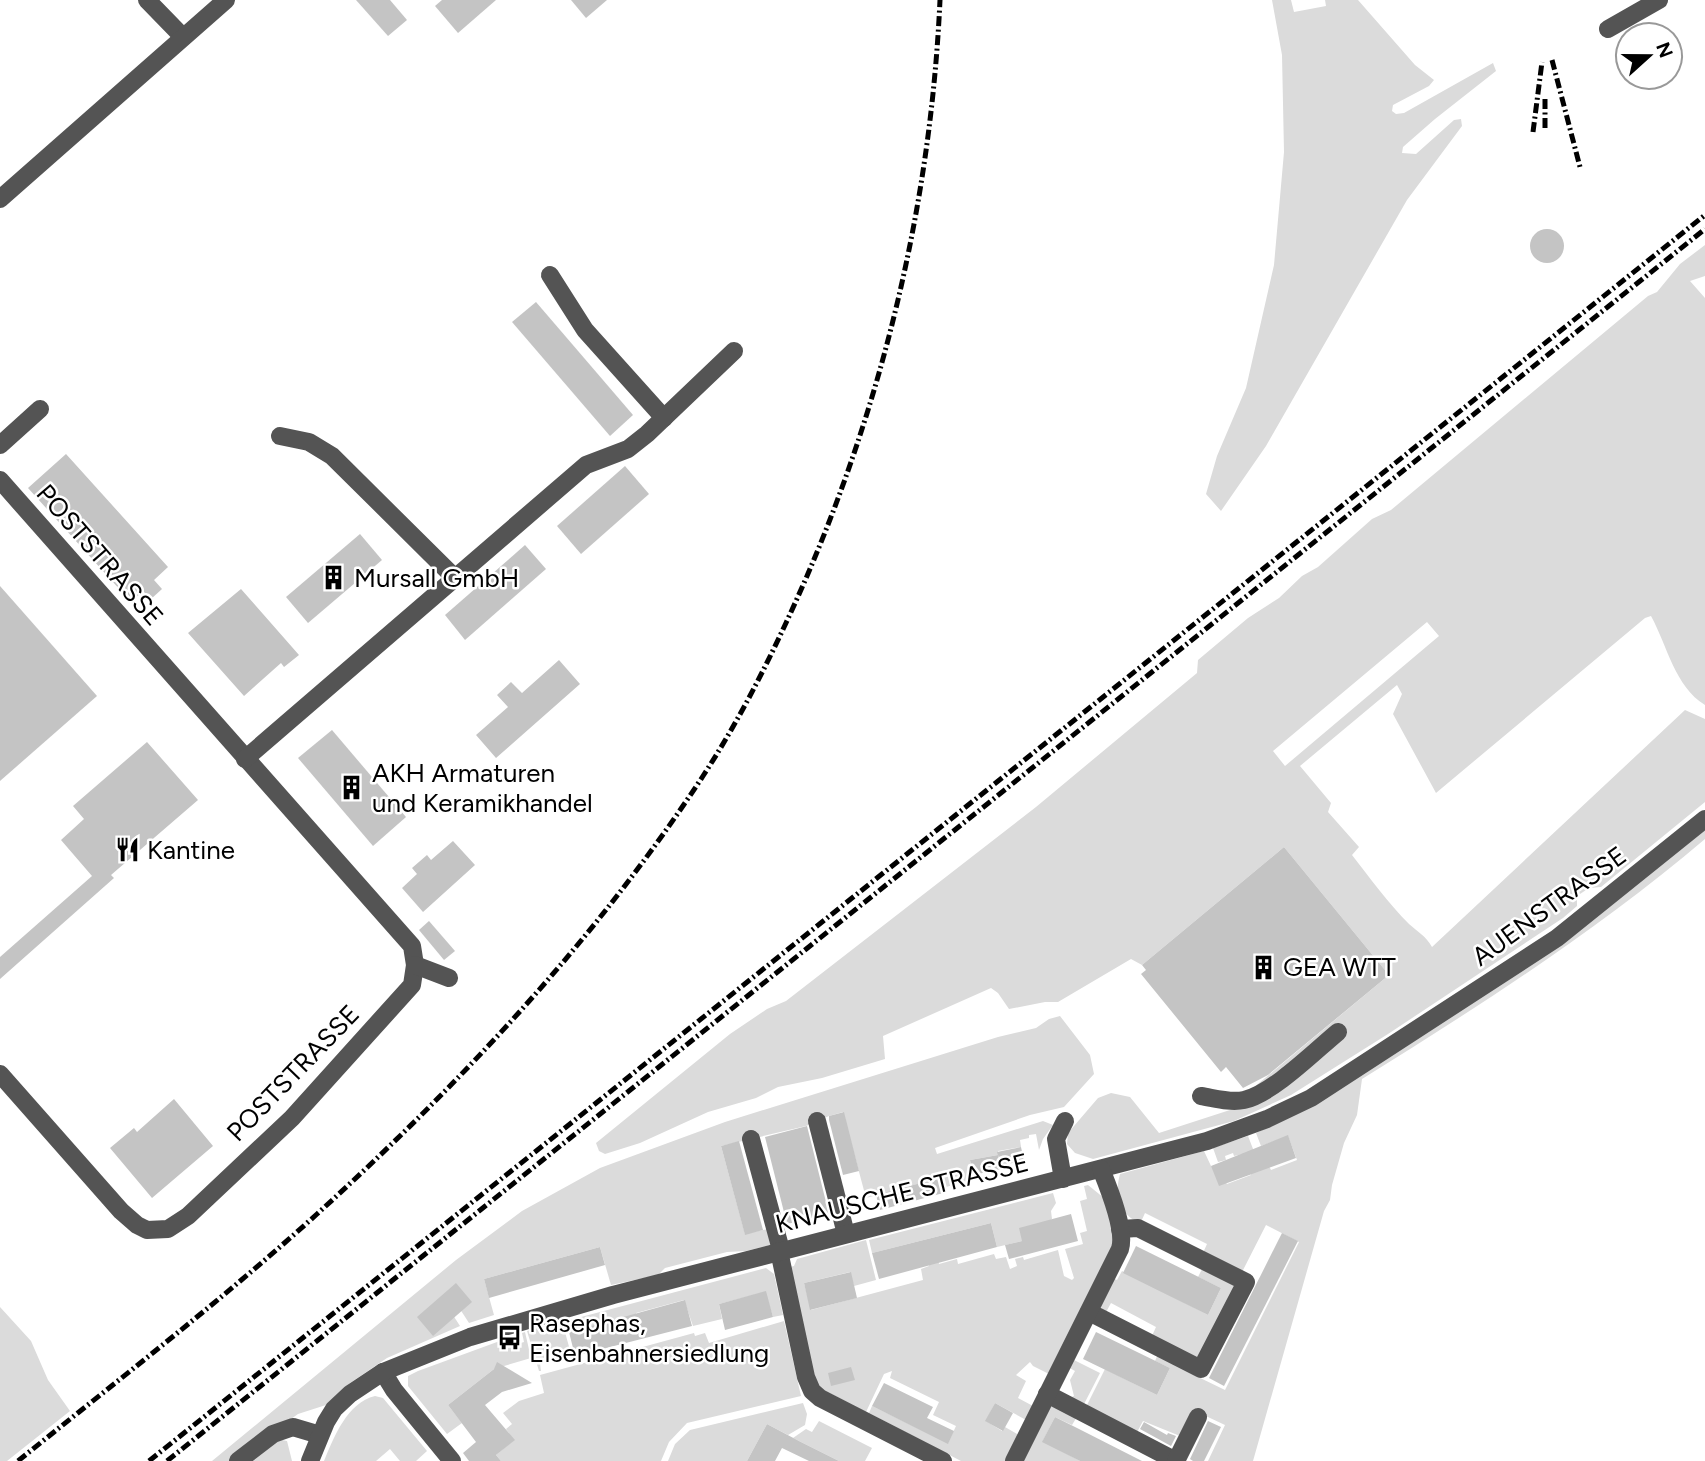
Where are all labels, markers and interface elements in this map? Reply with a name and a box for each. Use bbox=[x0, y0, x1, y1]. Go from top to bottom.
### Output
north arrow bbox=[1614, 21, 1684, 91]
text: N bbox=[1651, 39, 1678, 61]
street label: POSTSTRASSE bbox=[30, 478, 170, 632]
place label: Mursall GmbH bbox=[354, 562, 519, 594]
building icon: Mursall GmbH bbox=[320, 564, 348, 592]
place label: AKH Armaturen und Keramikhandel bbox=[372, 757, 593, 819]
building icon: AKH Armaturen und Keramikhandel bbox=[338, 774, 366, 802]
place label: Kantine bbox=[147, 834, 235, 866]
restaurant icon: Kantine bbox=[113, 836, 141, 864]
street label: AUENSTRASSE bbox=[1466, 839, 1632, 973]
place label: GEA WTT bbox=[1283, 951, 1396, 983]
building icon: GEA WTT bbox=[1249, 953, 1277, 981]
street label: POSTSTRASSE bbox=[220, 998, 366, 1148]
street label: KNAUSCHE STRASSE bbox=[772, 1146, 1032, 1240]
place label: Rasephas, Eisenbahnersiedlung bbox=[529, 1307, 769, 1369]
bus stop icon: Rasephas, Eisenbahnersiedlung bbox=[495, 1324, 523, 1352]

